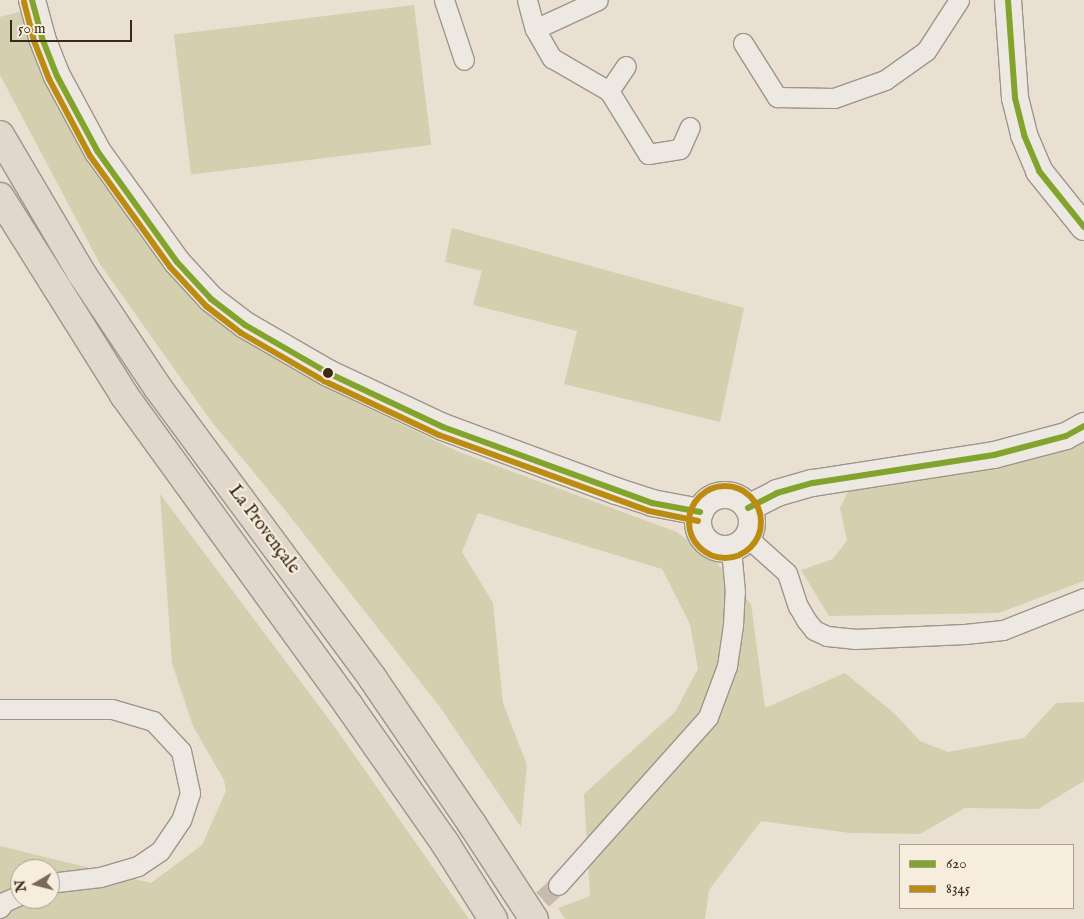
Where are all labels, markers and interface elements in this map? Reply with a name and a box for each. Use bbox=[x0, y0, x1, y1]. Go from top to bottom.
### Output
scale bar bbox=[12, 10, 135, 42]
text: 50 m bbox=[18, 19, 46, 38]
unlabelled marker bbox=[323, 368, 333, 378]
street label: La Provençale bbox=[223, 481, 303, 579]
legend bbox=[899, 844, 1074, 909]
text: 620 bbox=[946, 854, 967, 873]
north arrow bbox=[10, 859, 60, 909]
text: N bbox=[11, 879, 31, 893]
text: 8345 bbox=[946, 879, 970, 898]

